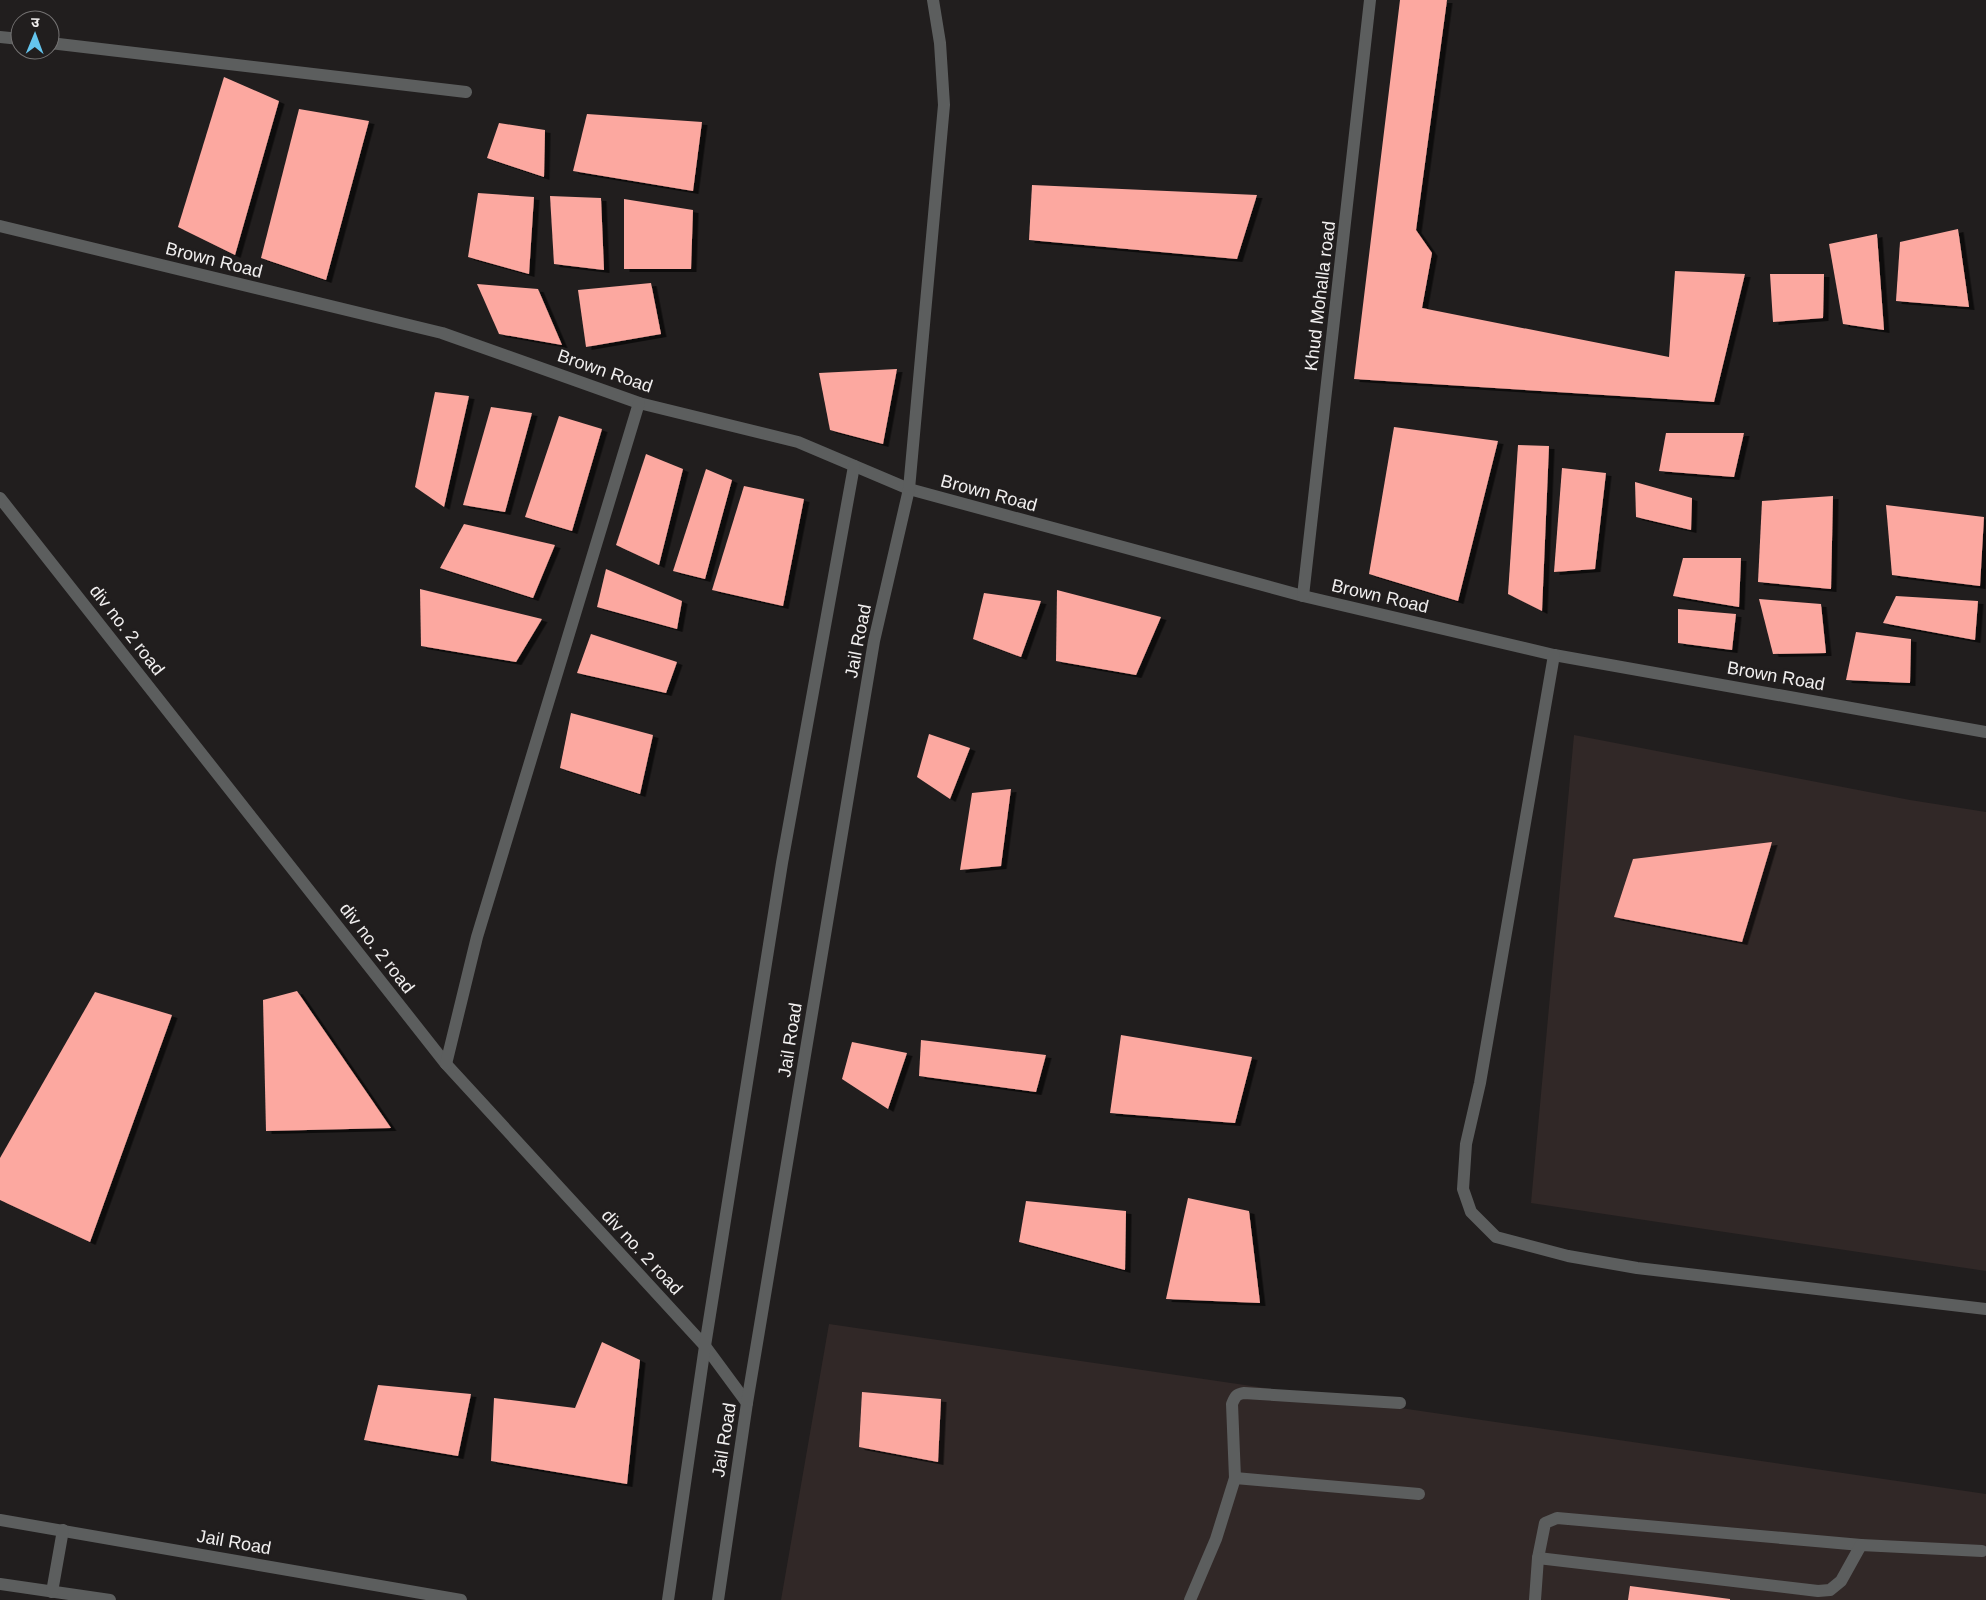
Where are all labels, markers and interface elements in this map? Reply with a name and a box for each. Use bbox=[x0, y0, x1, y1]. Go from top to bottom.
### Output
north arrow bbox=[10, 10, 60, 60]
text: उ bbox=[31, 14, 40, 30]
street label: Khud Mohalla road bbox=[1301, 220, 1339, 372]
street label: Brown Road bbox=[164, 238, 264, 282]
street label: Brown Road bbox=[555, 345, 655, 397]
street label: Brown Road bbox=[939, 471, 1039, 515]
street label: Brown Road bbox=[1329, 575, 1431, 617]
street label: div no. 2 road bbox=[86, 581, 168, 679]
street label: Jail Road bbox=[841, 602, 875, 680]
street label: Brown Road bbox=[1725, 658, 1827, 694]
street label: div no. 2 road bbox=[336, 899, 418, 997]
street label: Jail Road bbox=[774, 1001, 806, 1079]
street label: div no. 2 road bbox=[597, 1205, 687, 1299]
street label: Jail Road bbox=[708, 1401, 740, 1479]
street label: Jail Road bbox=[195, 1526, 273, 1558]

